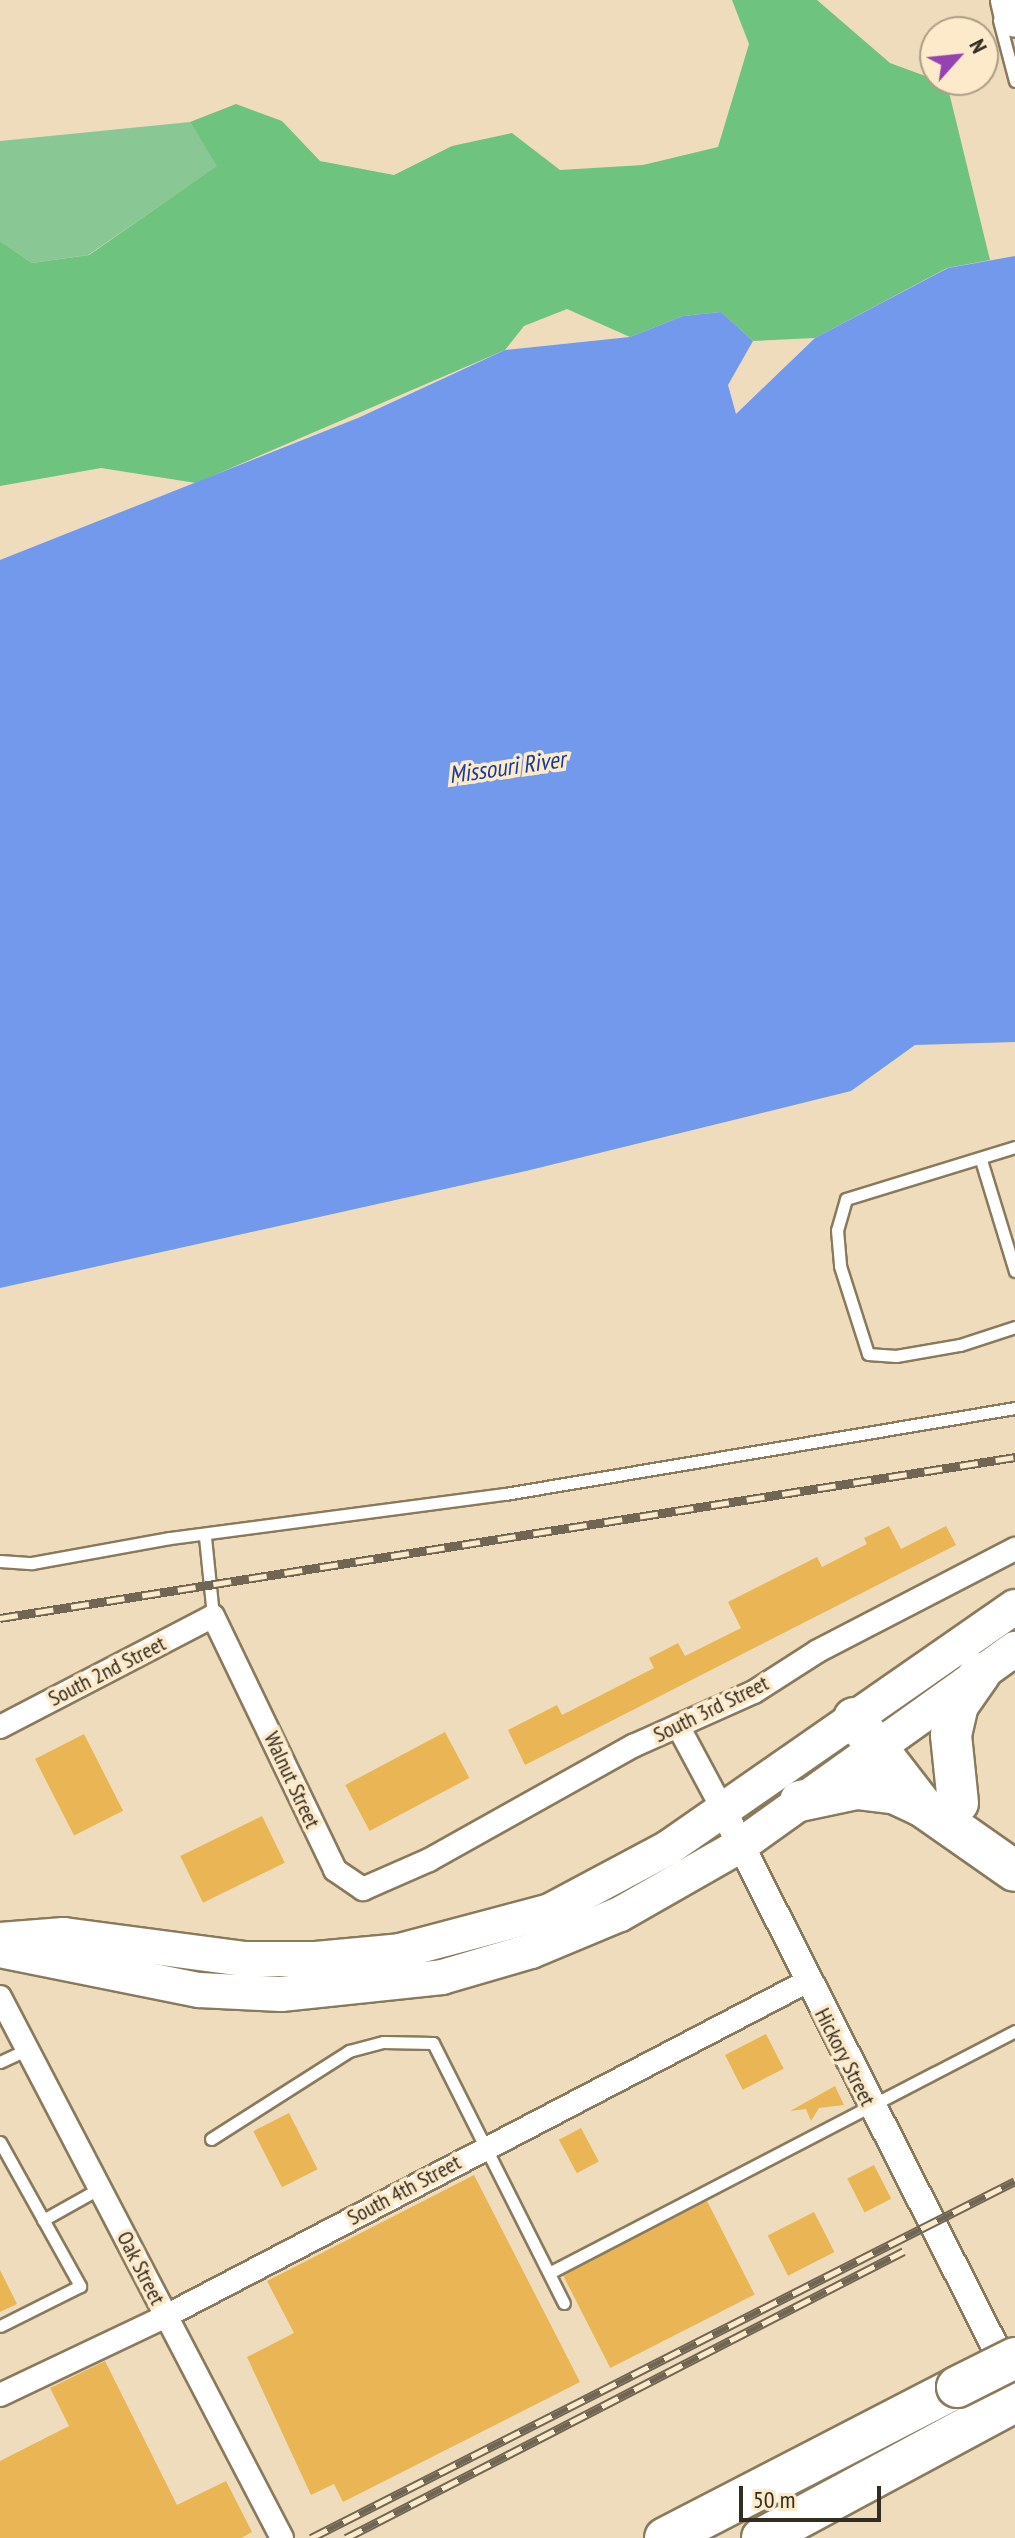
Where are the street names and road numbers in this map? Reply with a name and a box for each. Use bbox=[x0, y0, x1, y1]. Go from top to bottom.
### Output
street label: South 2nd Street bbox=[44, 1630, 170, 1712]
street label: South 3rd Street bbox=[649, 1670, 773, 1748]
street label: Walnut Street bbox=[258, 1728, 326, 1832]
street label: Hickory Street bbox=[809, 2003, 881, 2111]
street label: South 4th Street bbox=[343, 2149, 465, 2231]
street label: Oak Street bbox=[111, 2227, 171, 2309]

